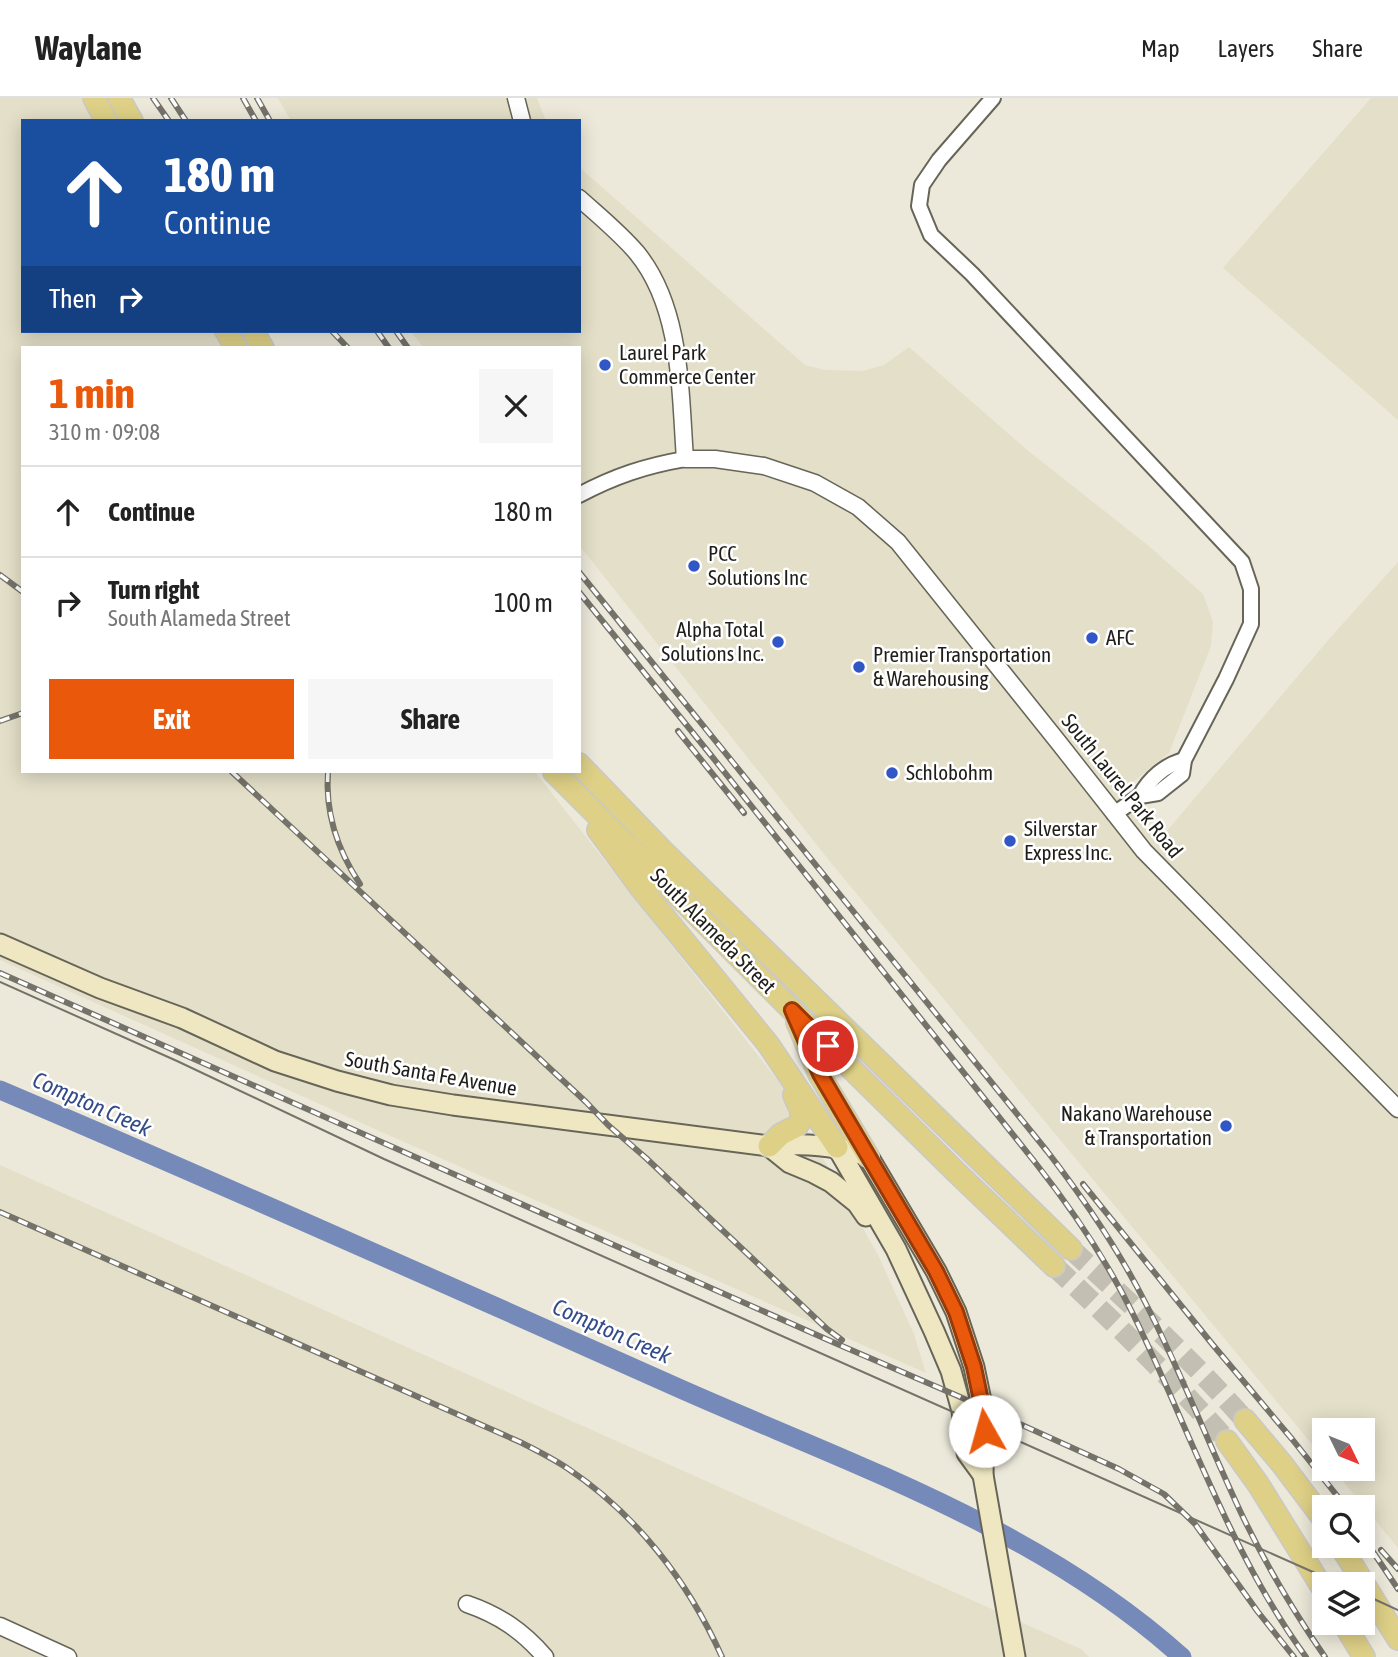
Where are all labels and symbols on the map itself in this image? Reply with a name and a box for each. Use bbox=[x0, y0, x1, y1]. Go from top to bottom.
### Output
place label: Laurel Park Commerce Center bbox=[619, 340, 756, 388]
marker: Laurel Park Commerce Center bbox=[597, 357, 613, 373]
place label: PCC Solutions Inc bbox=[708, 541, 807, 589]
marker: PCC Solutions Inc bbox=[686, 558, 702, 574]
place label: Alpha Total Solutions Inc. bbox=[661, 617, 764, 665]
place label: AFC bbox=[1106, 625, 1135, 649]
marker: AFC bbox=[1084, 630, 1100, 646]
marker: Alpha Total Solutions Inc. bbox=[770, 634, 786, 650]
place label: Premier Transportation & Warehousing bbox=[873, 642, 1051, 690]
marker: Premier Transportation & Warehousing bbox=[851, 659, 867, 675]
street label: South Laurel Park Road bbox=[1057, 709, 1188, 862]
place label: Schlobohm bbox=[906, 760, 993, 784]
marker: Schlobohm bbox=[884, 765, 900, 781]
place label: Silverstar Express Inc. bbox=[1024, 816, 1112, 864]
marker: Silverstar Express Inc. bbox=[1002, 833, 1018, 849]
street label: South Alameda Street bbox=[646, 863, 781, 998]
pin bbox=[798, 1016, 858, 1076]
street label: South Santa Fe Avenue bbox=[343, 1046, 519, 1100]
water label: Compton Creek bbox=[29, 1066, 156, 1142]
place label: Nakano Warehouse & Transportation bbox=[1061, 1101, 1212, 1149]
marker: Nakano Warehouse & Transportation bbox=[1218, 1118, 1234, 1134]
water label: Compton Creek bbox=[549, 1293, 676, 1369]
position arrow bbox=[948, 1394, 1022, 1468]
north arrow bbox=[1312, 1418, 1376, 1480]

